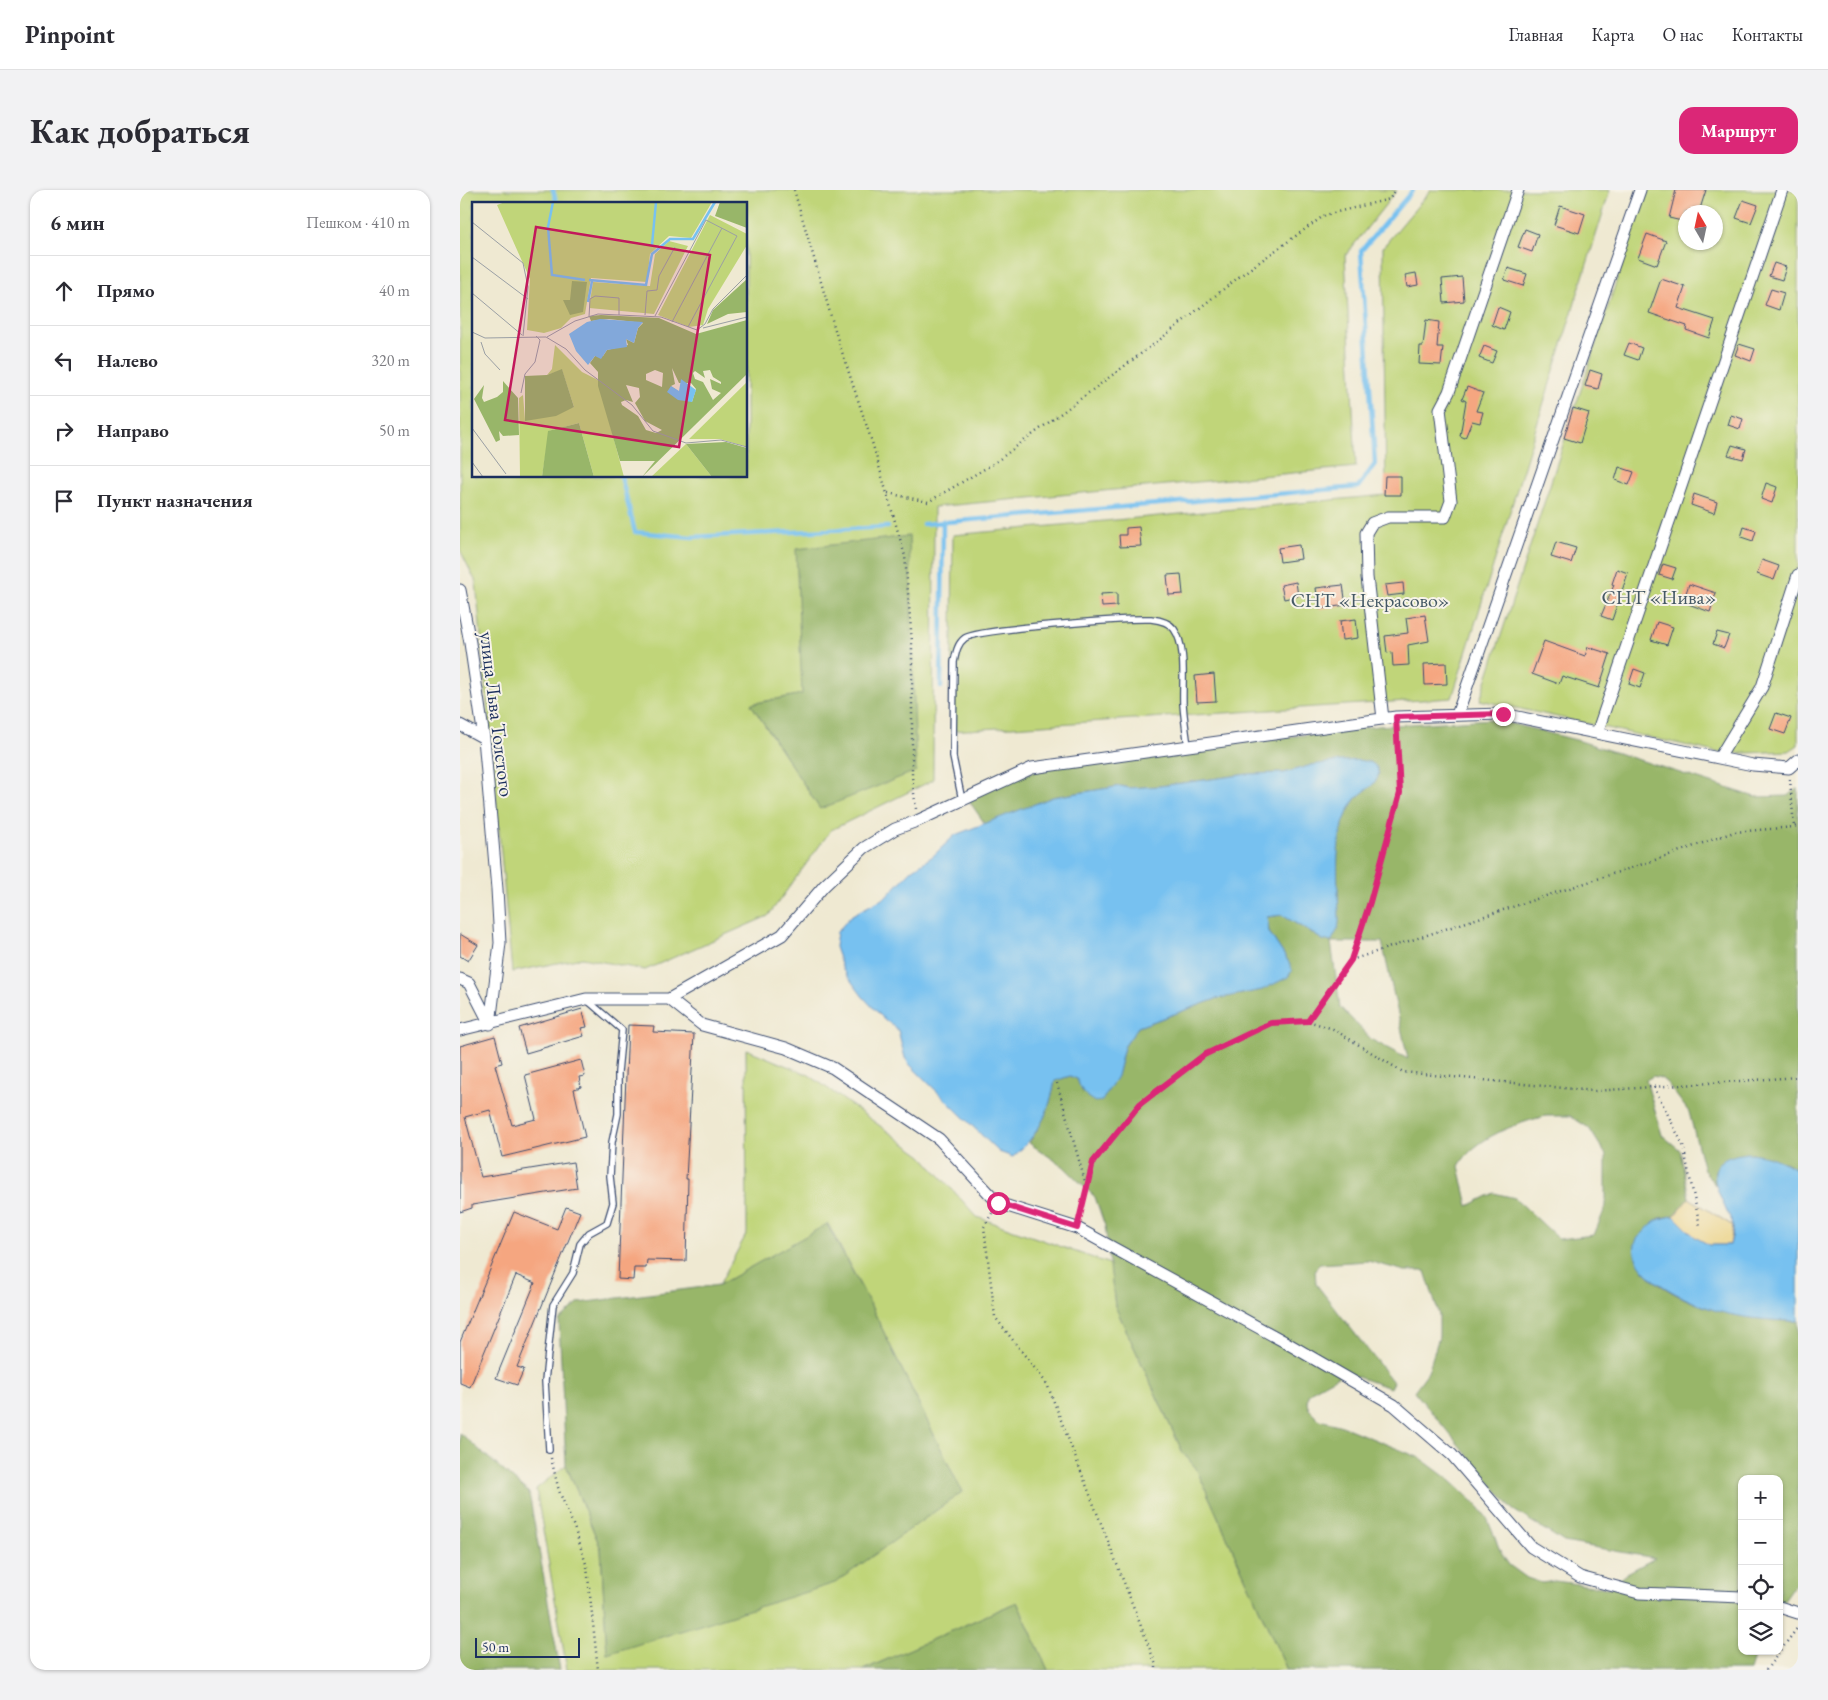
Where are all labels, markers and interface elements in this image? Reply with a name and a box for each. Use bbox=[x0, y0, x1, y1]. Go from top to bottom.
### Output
text: Pinpoint bbox=[25, 19, 115, 50]
text: Главная bbox=[1509, 23, 1563, 46]
text: Карта bbox=[1591, 23, 1634, 46]
text: О нас bbox=[1662, 23, 1704, 46]
text: Контакты bbox=[1732, 23, 1803, 46]
button: Маршрут bbox=[1679, 107, 1798, 154]
text: Как добраться bbox=[30, 108, 250, 153]
inset map bbox=[472, 202, 748, 478]
north arrow bbox=[1678, 205, 1723, 250]
text: 6 мин bbox=[50, 209, 105, 236]
text: Пешком · 410 m bbox=[306, 212, 410, 233]
icon: ahead bbox=[50, 277, 78, 305]
text: Прямо bbox=[97, 278, 155, 303]
text: 40 m bbox=[379, 280, 410, 301]
icon: left bbox=[50, 347, 78, 375]
text: Налево bbox=[97, 348, 158, 373]
text: 320 m bbox=[371, 350, 410, 371]
icon: right bbox=[50, 417, 78, 445]
text: Направо bbox=[97, 418, 169, 443]
text: 50 m bbox=[379, 420, 410, 441]
icon: arrive bbox=[50, 487, 78, 515]
text: Пункт назначения bbox=[97, 488, 253, 513]
park label: СНТ «Нива» bbox=[1602, 584, 1716, 610]
park label: СНТ «Некрасово» bbox=[1291, 587, 1449, 613]
street label: улица Льва Толстого bbox=[474, 630, 520, 798]
route end bbox=[1492, 703, 1515, 726]
route start bbox=[987, 1192, 1010, 1215]
map controls bbox=[1738, 1475, 1783, 1655]
button: + bbox=[1738, 1475, 1783, 1520]
button: − bbox=[1738, 1520, 1783, 1565]
button: locate bbox=[1738, 1565, 1783, 1610]
button: layers bbox=[1738, 1610, 1783, 1655]
scale bar bbox=[475, 1635, 580, 1658]
text: 50 m bbox=[482, 1638, 509, 1656]

